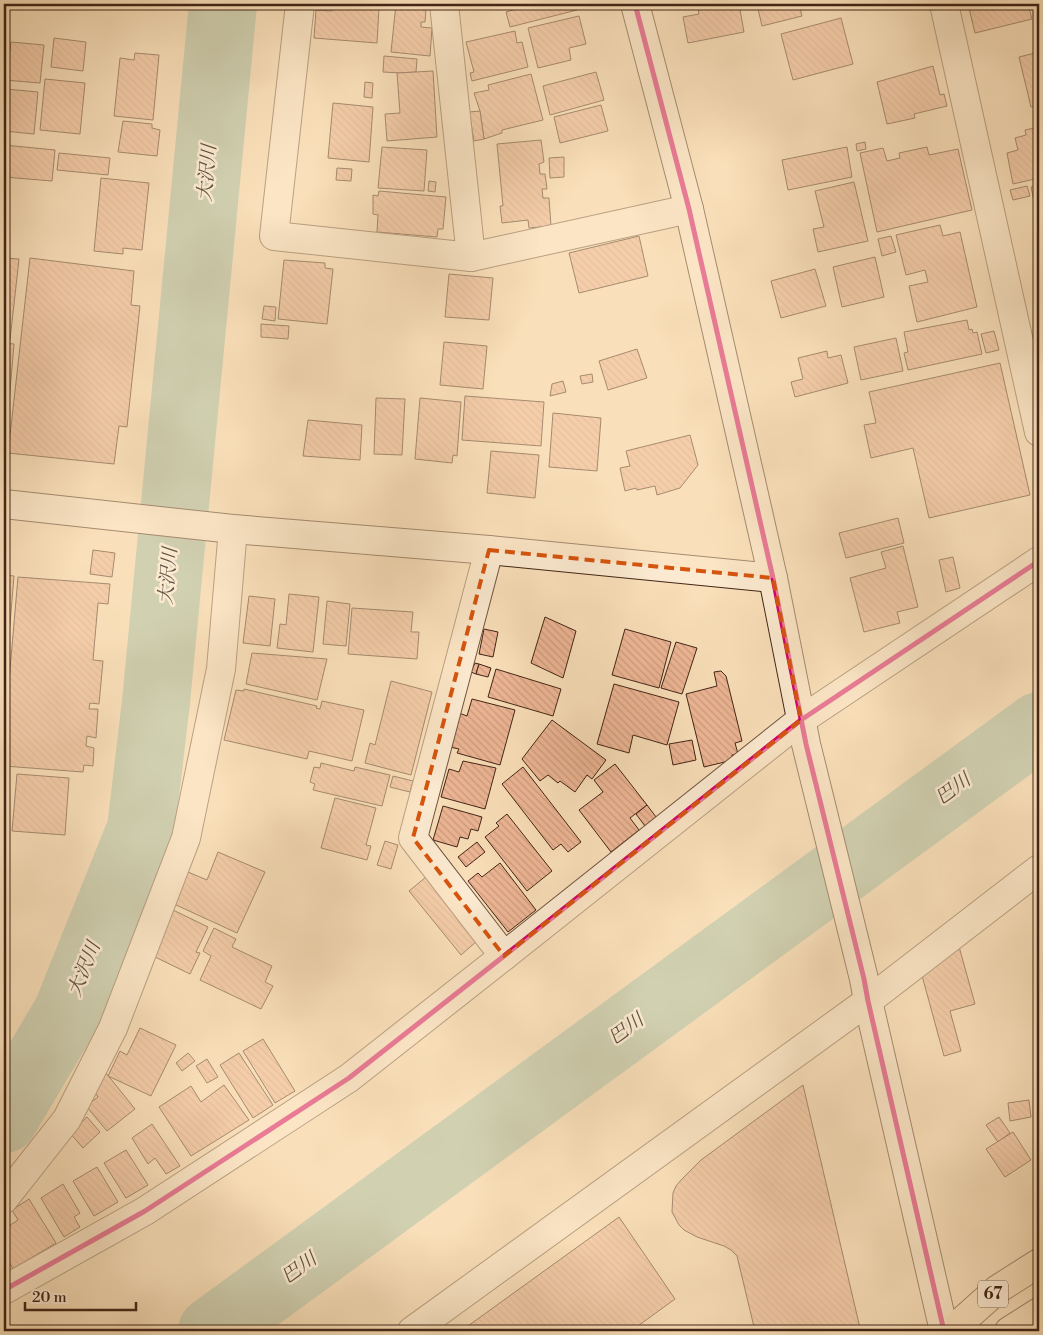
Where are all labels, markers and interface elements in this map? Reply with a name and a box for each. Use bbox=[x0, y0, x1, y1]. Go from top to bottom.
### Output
water label: 大沢川 bbox=[193, 142, 222, 202]
water label: 大沢川 bbox=[154, 545, 183, 605]
water label: 巴川 bbox=[931, 767, 977, 810]
water label: 大沢川 bbox=[62, 936, 107, 1000]
water label: 巴川 bbox=[604, 1007, 650, 1050]
water label: 巴川 bbox=[277, 1246, 323, 1289]
scale bar bbox=[25, 1280, 136, 1312]
road number: 67 bbox=[978, 1280, 1008, 1308]
text: 20 m bbox=[32, 1288, 67, 1307]

